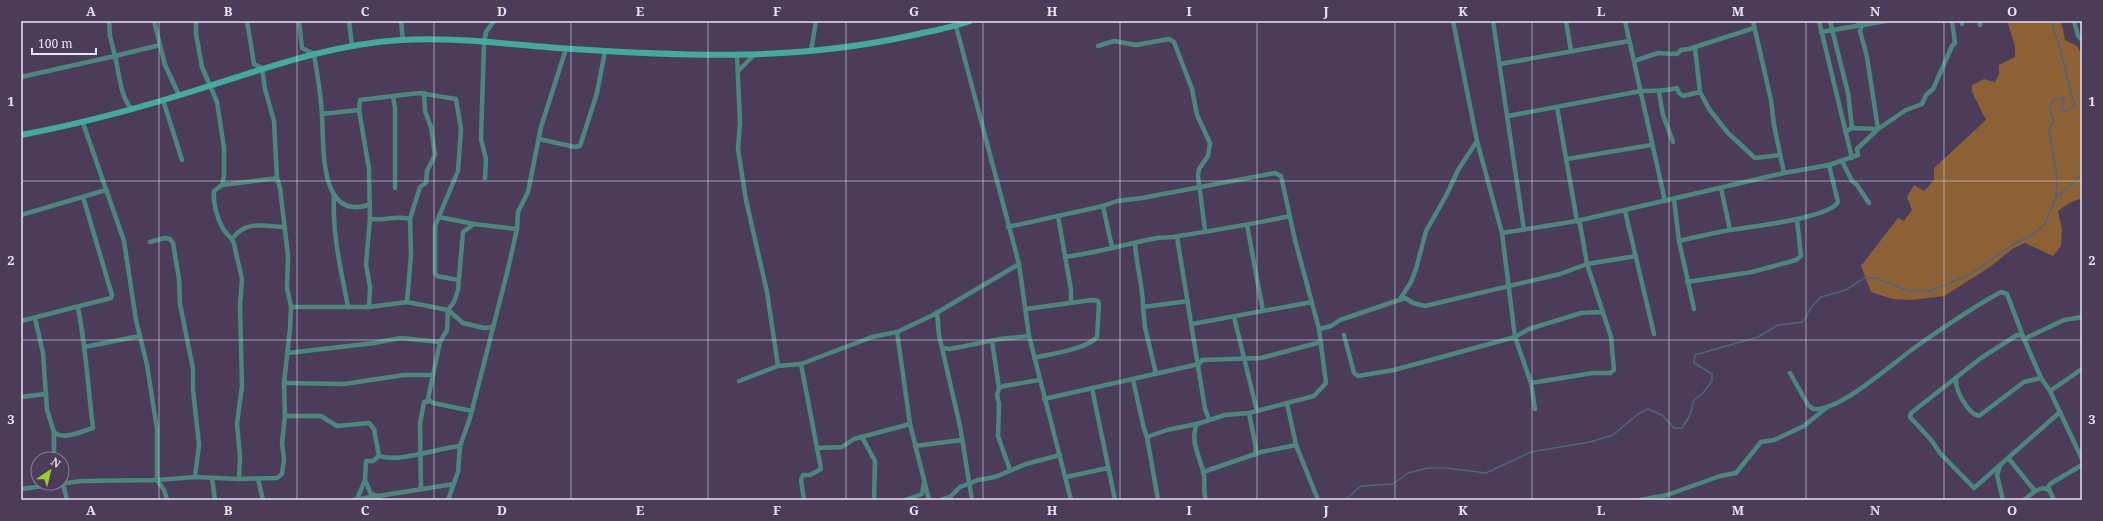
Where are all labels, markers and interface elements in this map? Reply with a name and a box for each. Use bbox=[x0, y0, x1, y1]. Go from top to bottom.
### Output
text: A bbox=[86, 2, 96, 20]
text: B bbox=[224, 2, 233, 20]
text: C bbox=[361, 2, 370, 20]
text: D bbox=[497, 2, 507, 20]
text: E bbox=[636, 2, 645, 20]
text: F bbox=[773, 2, 781, 20]
text: G bbox=[909, 2, 919, 20]
text: H bbox=[1047, 2, 1058, 20]
text: I bbox=[1186, 2, 1192, 20]
text: J bbox=[1322, 2, 1329, 20]
text: K bbox=[1458, 2, 1468, 20]
text: L bbox=[1597, 2, 1606, 20]
text: M bbox=[1732, 2, 1745, 20]
text: N bbox=[1870, 2, 1881, 20]
text: O bbox=[2007, 2, 2017, 20]
scale bar bbox=[32, 30, 96, 56]
text: 100 m bbox=[38, 35, 73, 52]
text: 1 bbox=[7, 92, 15, 110]
text: 1 bbox=[2088, 92, 2096, 110]
text: 2 bbox=[7, 251, 15, 269]
text: 2 bbox=[2088, 251, 2096, 269]
text: 3 bbox=[7, 410, 15, 428]
text: 3 bbox=[2088, 410, 2096, 428]
north arrow bbox=[30, 451, 70, 491]
text: N bbox=[48, 454, 64, 471]
text: A bbox=[86, 501, 96, 519]
text: B bbox=[224, 501, 233, 519]
text: C bbox=[361, 501, 370, 519]
text: D bbox=[497, 501, 507, 519]
text: E bbox=[636, 501, 645, 519]
text: F bbox=[773, 501, 781, 519]
text: G bbox=[909, 501, 919, 519]
text: H bbox=[1047, 501, 1058, 519]
text: I bbox=[1186, 501, 1192, 519]
text: J bbox=[1322, 501, 1329, 519]
text: K bbox=[1458, 501, 1468, 519]
text: L bbox=[1597, 501, 1606, 519]
text: M bbox=[1732, 501, 1745, 519]
text: N bbox=[1870, 501, 1881, 519]
text: O bbox=[2007, 501, 2017, 519]

